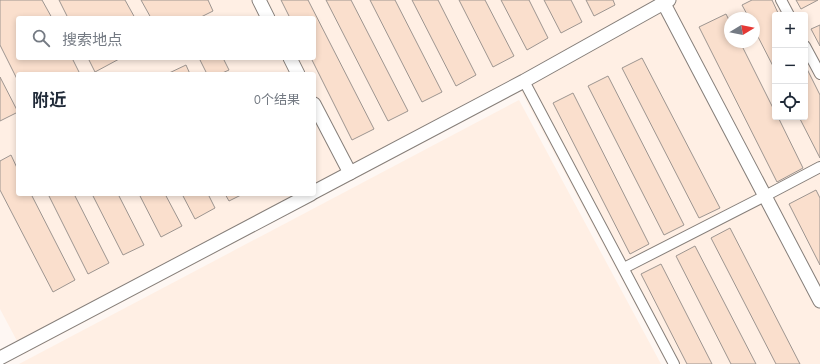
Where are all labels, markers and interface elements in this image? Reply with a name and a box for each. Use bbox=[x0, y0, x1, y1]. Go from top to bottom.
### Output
north arrow bbox=[724, 12, 760, 48]
map controls bbox=[772, 12, 808, 120]
button: + bbox=[772, 12, 808, 48]
search box bbox=[16, 16, 316, 60]
icon: search bbox=[30, 27, 52, 49]
text: 搜索地点 bbox=[62, 31, 122, 48]
button: − bbox=[772, 48, 808, 84]
button: locate bbox=[772, 84, 808, 120]
text: 附近 bbox=[32, 90, 66, 109]
text: 0个结果 bbox=[254, 92, 300, 106]

